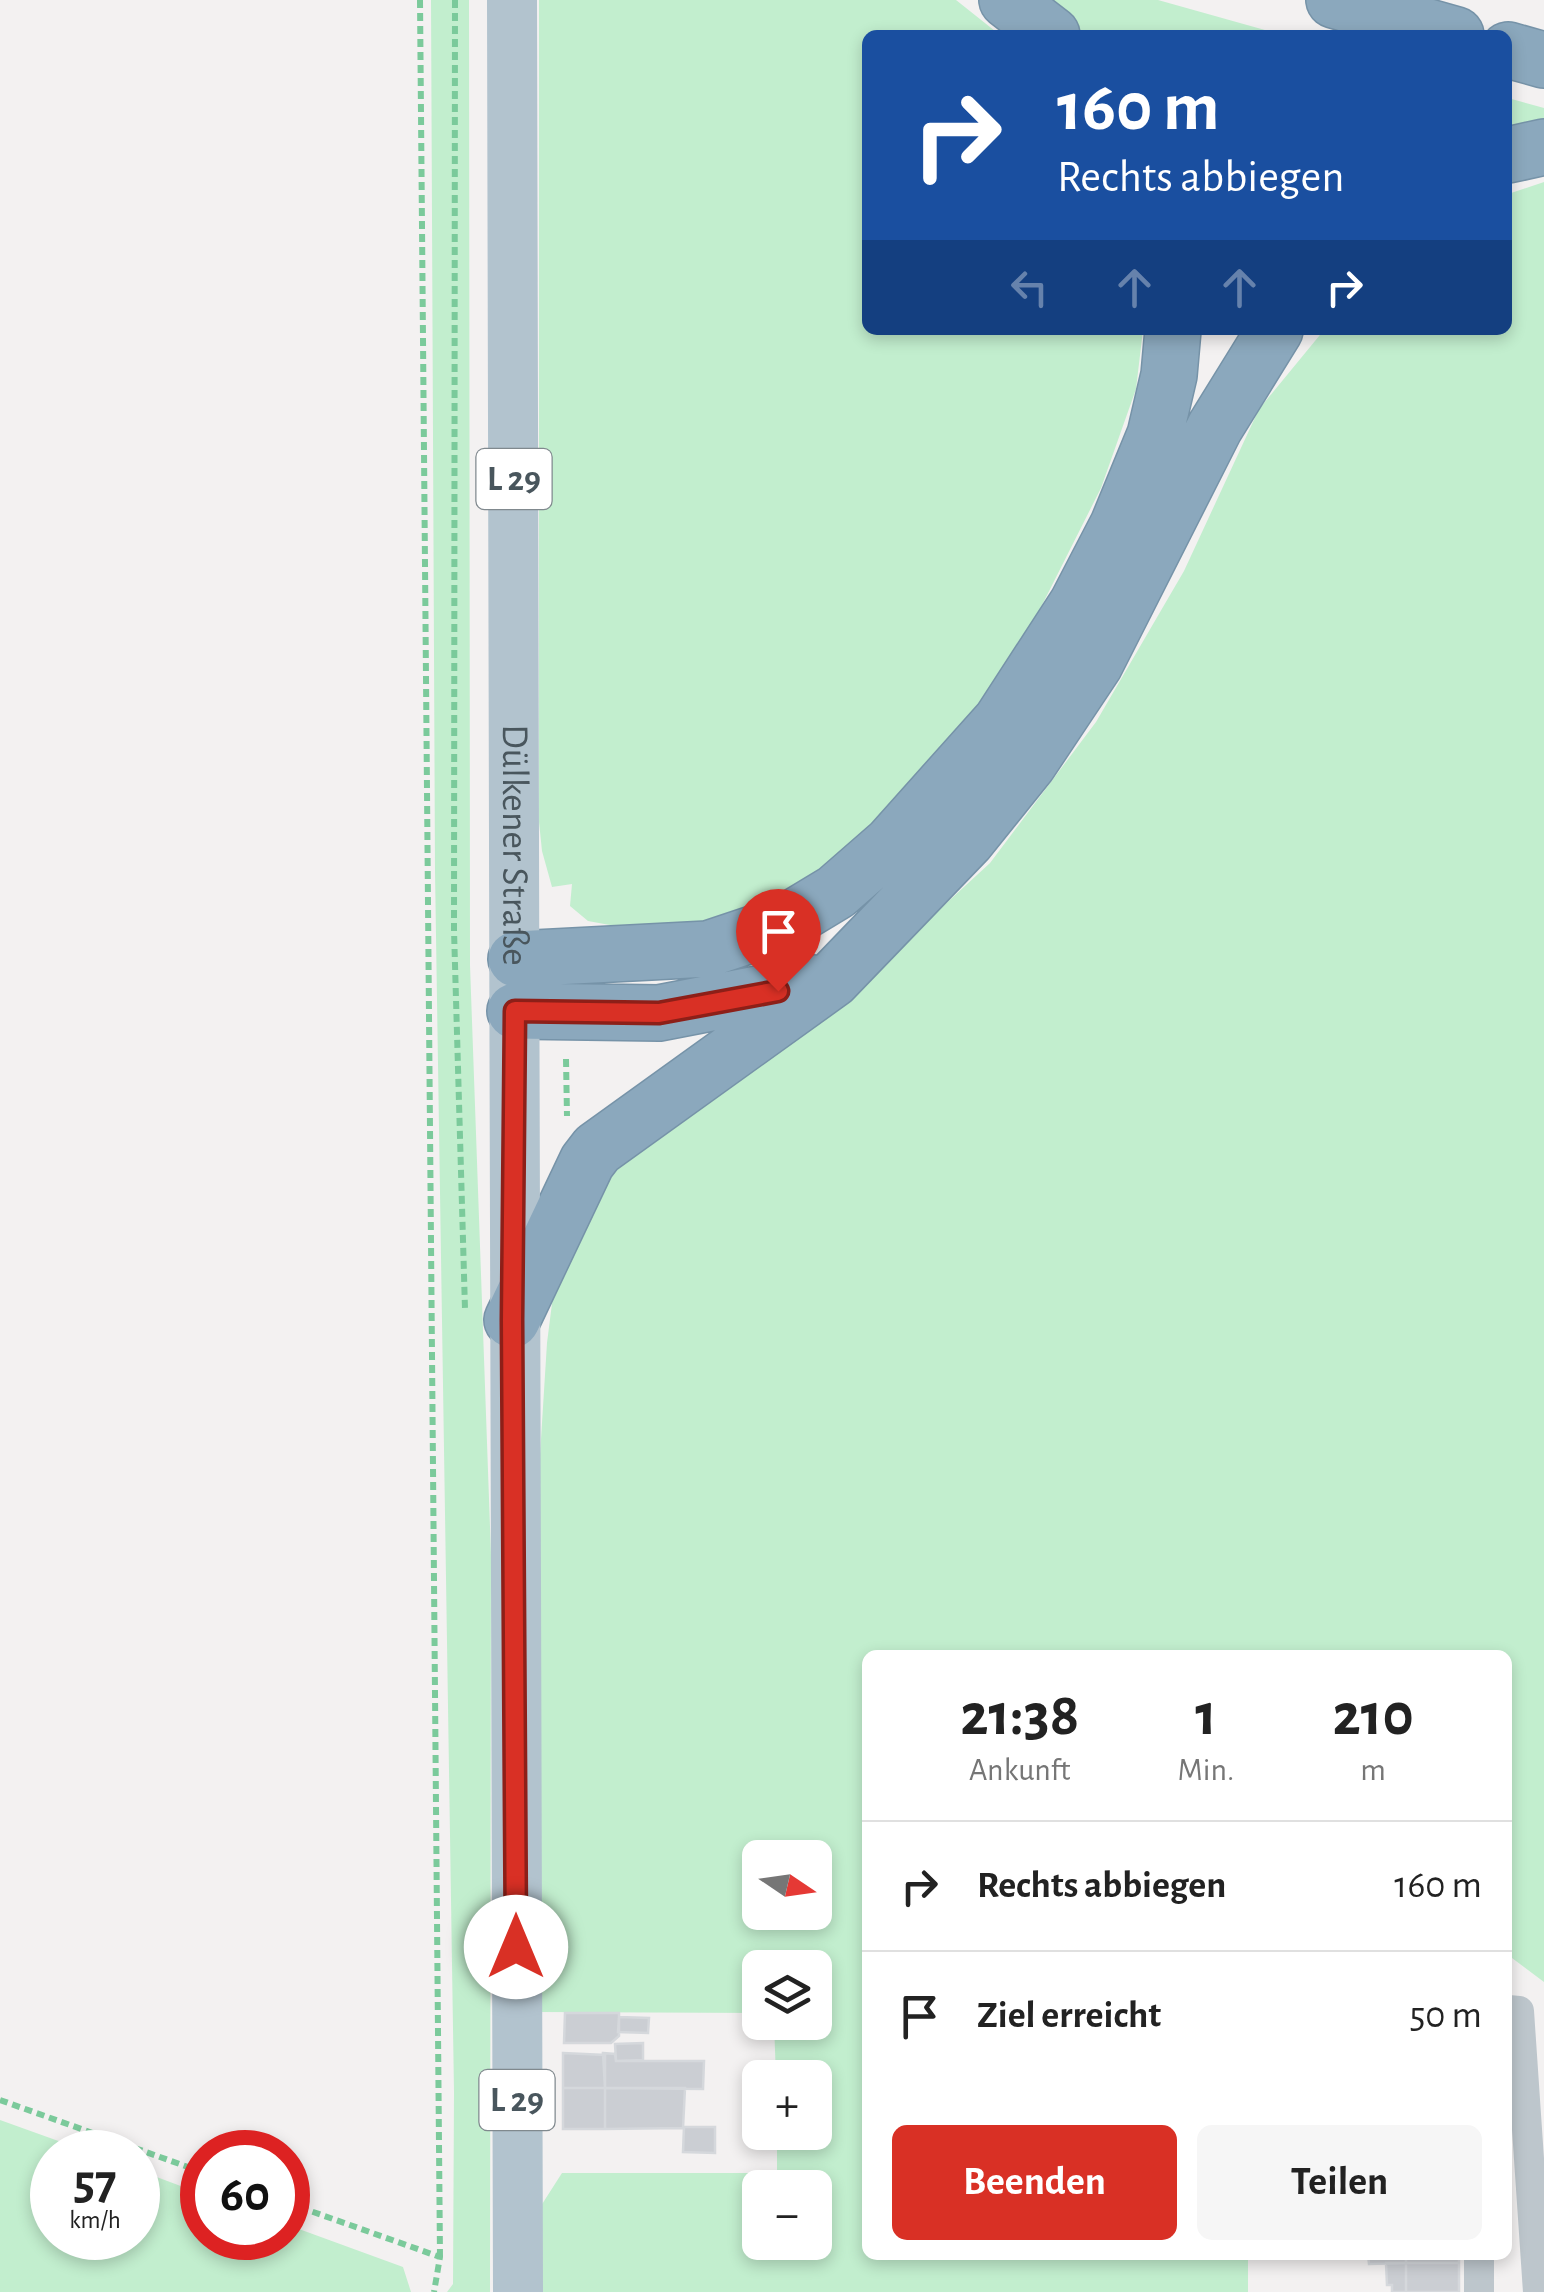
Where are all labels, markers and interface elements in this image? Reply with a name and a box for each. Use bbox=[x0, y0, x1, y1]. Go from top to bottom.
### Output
icon: right bbox=[892, 70, 1022, 200]
text: 160 m bbox=[1057, 73, 1220, 143]
text: Rechts abbiegen bbox=[1057, 155, 1344, 200]
icon: left bbox=[1002, 260, 1057, 315]
icon: ahead bbox=[1107, 260, 1162, 315]
icon: ahead bbox=[1212, 260, 1267, 315]
icon: right bbox=[1317, 260, 1372, 315]
road number: L 29 bbox=[476, 449, 552, 509]
street label: Dülkener Straße bbox=[495, 724, 533, 966]
pin bbox=[736, 889, 821, 992]
icon: arrive bbox=[751, 904, 806, 959]
text: 21:38 bbox=[960, 1686, 1079, 1746]
text: 1 bbox=[1195, 1686, 1217, 1746]
text: 210 bbox=[1333, 1686, 1414, 1746]
text: Ankunft bbox=[969, 1754, 1071, 1786]
text: Min. bbox=[1178, 1754, 1234, 1786]
text: m bbox=[1360, 1754, 1386, 1786]
north arrow bbox=[742, 1840, 832, 1930]
map controls bbox=[742, 1840, 832, 2260]
icon: right bbox=[892, 1859, 947, 1914]
text: Rechts abbiegen bbox=[977, 1867, 1226, 1905]
text: 160 m bbox=[1394, 1867, 1482, 1905]
position arrow bbox=[464, 1895, 568, 1999]
button: layers bbox=[742, 1950, 832, 2040]
icon: arrive bbox=[892, 1989, 947, 2044]
text: Ziel erreicht bbox=[977, 1997, 1161, 2035]
text: 50 m bbox=[1409, 1997, 1482, 2035]
button: + bbox=[742, 2060, 832, 2150]
road number: L 29 bbox=[480, 2070, 554, 2130]
button: Beenden bbox=[892, 2125, 1177, 2240]
button: Teilen bbox=[1197, 2125, 1482, 2240]
speed limit sign: 60 bbox=[180, 2130, 310, 2260]
text: 57 bbox=[73, 2158, 117, 2208]
button: − bbox=[742, 2170, 832, 2260]
text: km/h bbox=[69, 2208, 121, 2233]

